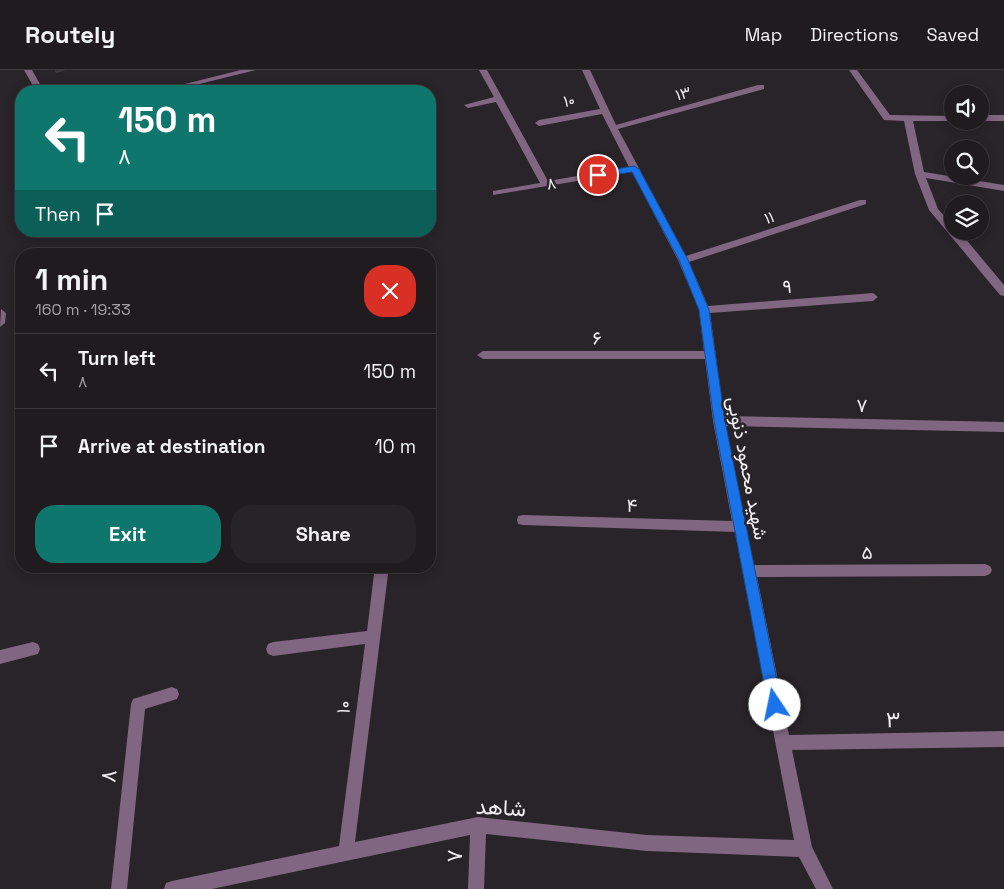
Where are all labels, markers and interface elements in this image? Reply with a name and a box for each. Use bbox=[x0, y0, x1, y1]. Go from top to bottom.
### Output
text: Routely bbox=[25, 19, 115, 50]
text: Map bbox=[745, 23, 782, 46]
text: Directions bbox=[810, 23, 899, 46]
text: Saved bbox=[927, 23, 979, 46]
street label: ۱۳ bbox=[673, 81, 693, 106]
map controls bbox=[944, 85, 989, 240]
button: sound bbox=[944, 85, 989, 130]
street label: ۱۰ bbox=[562, 89, 577, 112]
text: 150 m bbox=[118, 98, 216, 142]
icon: left bbox=[35, 105, 100, 170]
button: search bbox=[944, 140, 989, 185]
text: ۸ bbox=[118, 142, 131, 170]
pin bbox=[577, 154, 619, 196]
icon: arrive bbox=[584, 161, 612, 189]
street label: ۸ bbox=[545, 172, 558, 195]
button: layers bbox=[944, 195, 989, 240]
icon: arrive bbox=[91, 200, 119, 228]
text: Then bbox=[35, 202, 81, 227]
street label: ۱۱ bbox=[762, 206, 777, 229]
text: 1 min bbox=[35, 260, 108, 299]
button: close bbox=[364, 265, 416, 317]
street label: ۹ bbox=[782, 274, 792, 299]
text: 160 m · 19:33 bbox=[35, 299, 131, 320]
street label: ۶ bbox=[592, 326, 602, 351]
text: Turn left bbox=[78, 346, 156, 371]
icon: left bbox=[35, 357, 63, 385]
text: 150 m bbox=[363, 359, 416, 384]
text: ۸ bbox=[78, 371, 87, 392]
street label: ۷ bbox=[856, 393, 868, 418]
street label: شهید محمود ذنوبی bbox=[721, 394, 774, 542]
icon: arrive bbox=[35, 432, 63, 460]
text: Arrive at destination bbox=[78, 434, 266, 459]
text: 10 m bbox=[375, 434, 416, 459]
street label: ۴ bbox=[626, 493, 638, 518]
button: Exit bbox=[35, 505, 221, 563]
button: Share bbox=[231, 505, 416, 563]
street label: ۵ bbox=[861, 540, 873, 565]
position arrow bbox=[748, 678, 800, 730]
street label: ۱۰ bbox=[330, 699, 357, 715]
street label: ۳ bbox=[886, 705, 900, 733]
street label: ۸ bbox=[93, 768, 123, 784]
street label: شاهد bbox=[475, 792, 527, 822]
street label: ۷ bbox=[440, 849, 468, 863]

